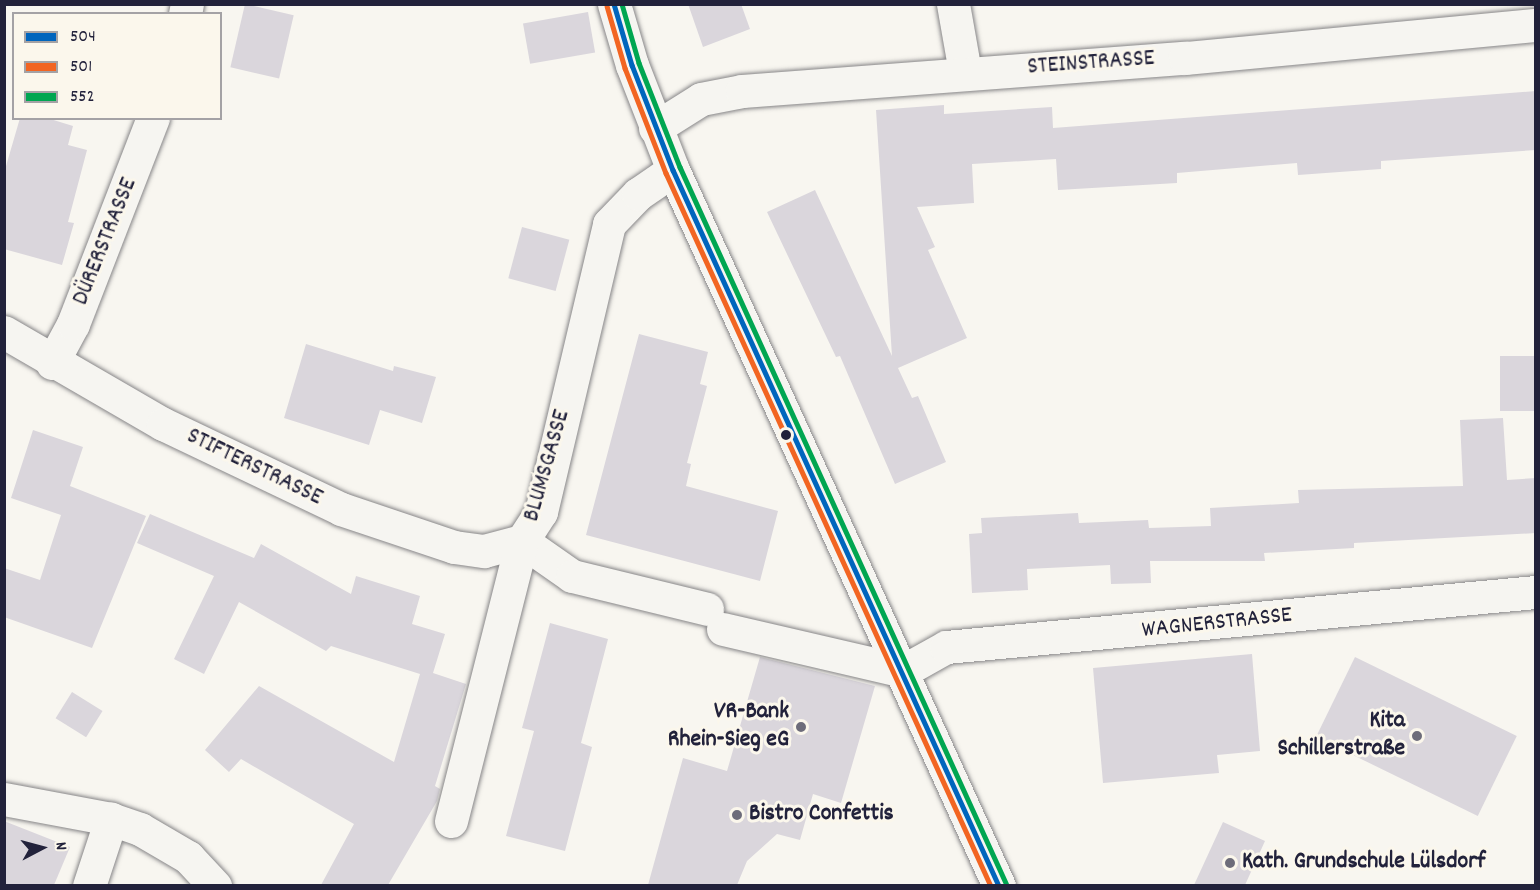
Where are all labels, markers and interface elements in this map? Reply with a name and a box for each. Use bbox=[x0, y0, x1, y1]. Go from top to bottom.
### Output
legend bbox=[12, 12, 222, 120]
text: 504 bbox=[70, 25, 96, 50]
street label: STEINSTRASSE bbox=[1026, 45, 1156, 83]
text: 501 bbox=[70, 55, 92, 80]
text: 552 bbox=[70, 85, 95, 110]
street label: DÜRERSTRASSE bbox=[67, 174, 145, 310]
street label: BLUMSGASSE bbox=[518, 407, 578, 525]
street label: STIFTERSTRASSE bbox=[181, 423, 327, 513]
unlabelled marker bbox=[780, 429, 792, 441]
street label: WAGNERSTRASSE bbox=[1141, 602, 1293, 646]
place label: VR-Bank Rhein-Sieg eG bbox=[668, 699, 789, 755]
place label: Kita Schillerstraße bbox=[1277, 708, 1405, 764]
marker: VR-Bank Rhein-Sieg eG bbox=[794, 720, 808, 734]
marker: Kita Schillerstraße bbox=[1410, 729, 1424, 743]
place label: Bistro Confettis bbox=[749, 801, 894, 829]
marker: Bistro Confettis bbox=[730, 808, 744, 822]
north arrow bbox=[12, 818, 72, 878]
text: N bbox=[49, 841, 72, 851]
place label: Kath. Grundschule Lülsdorf bbox=[1242, 849, 1486, 877]
marker: Kath. Grundschule Lülsdorf bbox=[1223, 856, 1237, 870]

